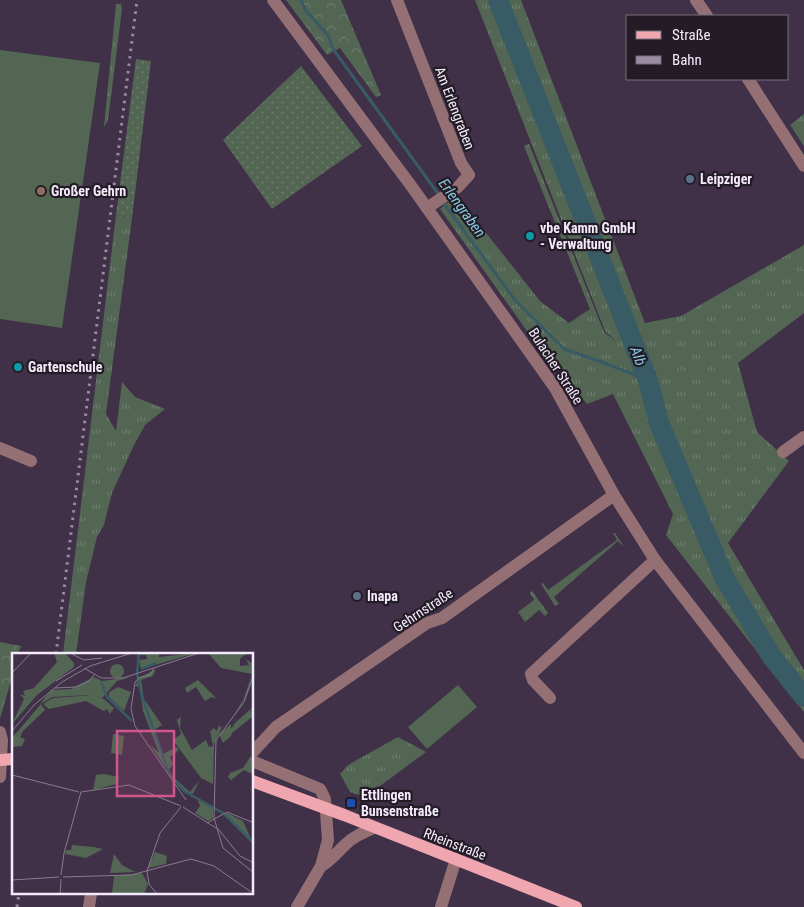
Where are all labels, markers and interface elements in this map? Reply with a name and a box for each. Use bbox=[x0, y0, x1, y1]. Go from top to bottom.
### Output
legend bbox=[626, 15, 789, 80]
text: Straße bbox=[672, 26, 711, 44]
text: Bahn bbox=[672, 51, 702, 69]
street label: Am Erlengraben bbox=[432, 64, 478, 152]
place label: Leipziger bbox=[700, 171, 752, 187]
marker: Leipziger bbox=[684, 173, 696, 185]
water label: Erlengraben bbox=[435, 175, 489, 241]
place label: Großer Gehrn bbox=[51, 183, 126, 199]
marker: Großer Gehrn bbox=[35, 185, 47, 197]
place label: vbe Kamm GmbH - Verwaltung bbox=[540, 220, 636, 252]
marker: vbe Kamm GmbH - Verwaltung bbox=[524, 230, 536, 242]
street label: Bulacher Straße bbox=[525, 325, 587, 407]
water label: Alb bbox=[626, 343, 650, 368]
place label: Gartenschule bbox=[28, 359, 103, 375]
marker: Gartenschule bbox=[12, 361, 24, 373]
street label: Gehrnstraße bbox=[390, 585, 456, 635]
place label: Inapa bbox=[367, 588, 398, 604]
marker: Inapa bbox=[351, 590, 363, 602]
inset map bbox=[12, 653, 254, 894]
place label: Ettlingen Bunsenstraße bbox=[361, 787, 439, 819]
marker: Ettlingen Bunsenstraße bbox=[345, 797, 357, 809]
street label: Rheinstraße bbox=[421, 825, 489, 863]

